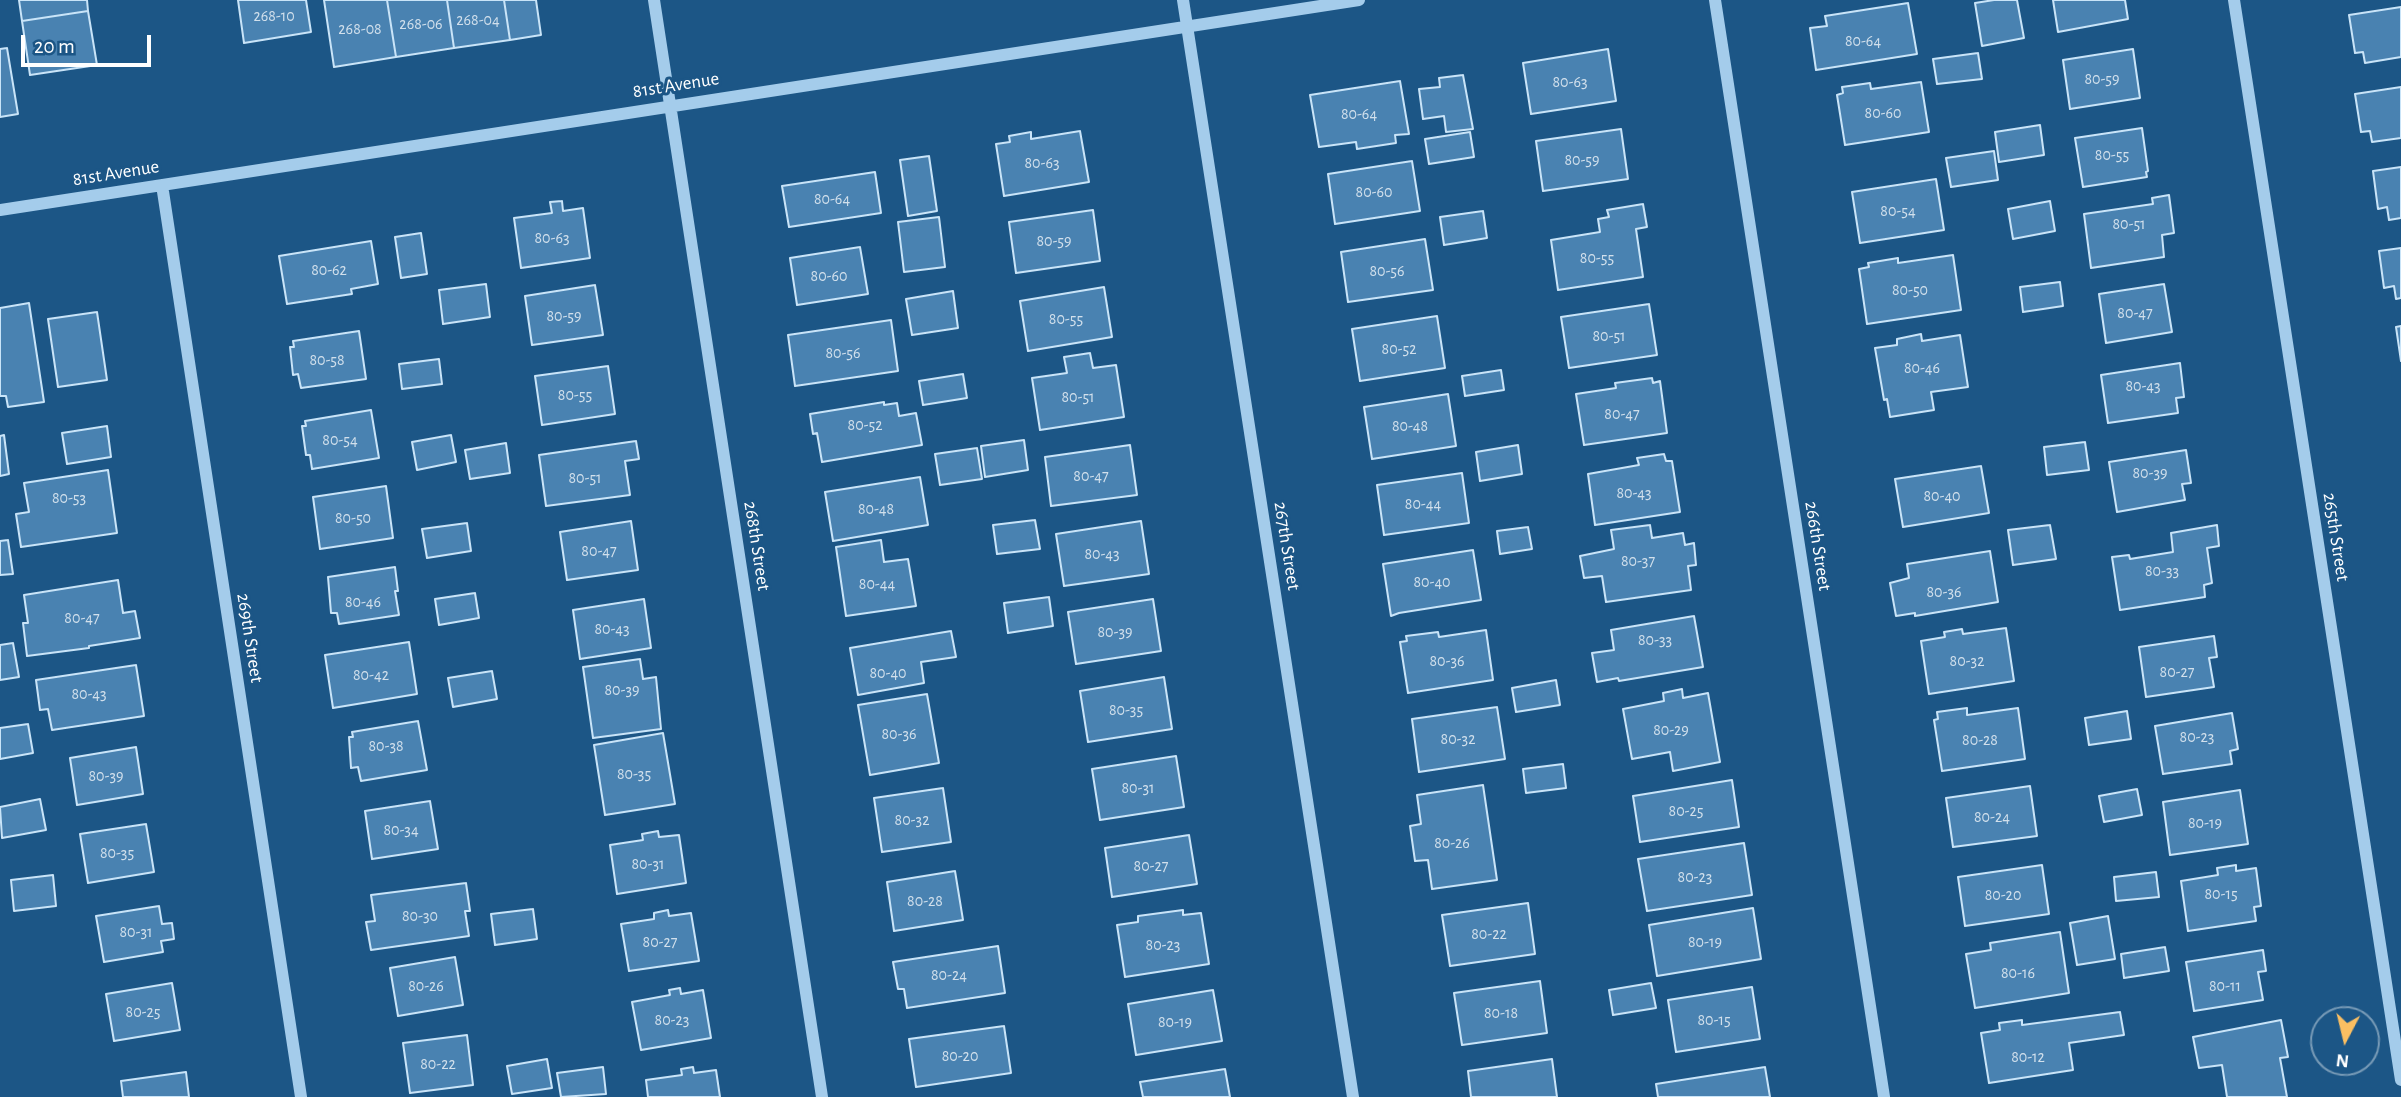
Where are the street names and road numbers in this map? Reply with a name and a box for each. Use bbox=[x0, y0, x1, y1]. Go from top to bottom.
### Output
street label: 81st Avenue bbox=[631, 67, 721, 103]
street label: 81st Avenue bbox=[71, 155, 161, 191]
street label: 265th Street bbox=[2318, 491, 2354, 583]
street label: 268th Street bbox=[739, 500, 775, 592]
street label: 267th Street bbox=[1269, 500, 1305, 592]
street label: 266th Street bbox=[1800, 500, 1836, 592]
street label: 269th Street bbox=[232, 592, 268, 684]

